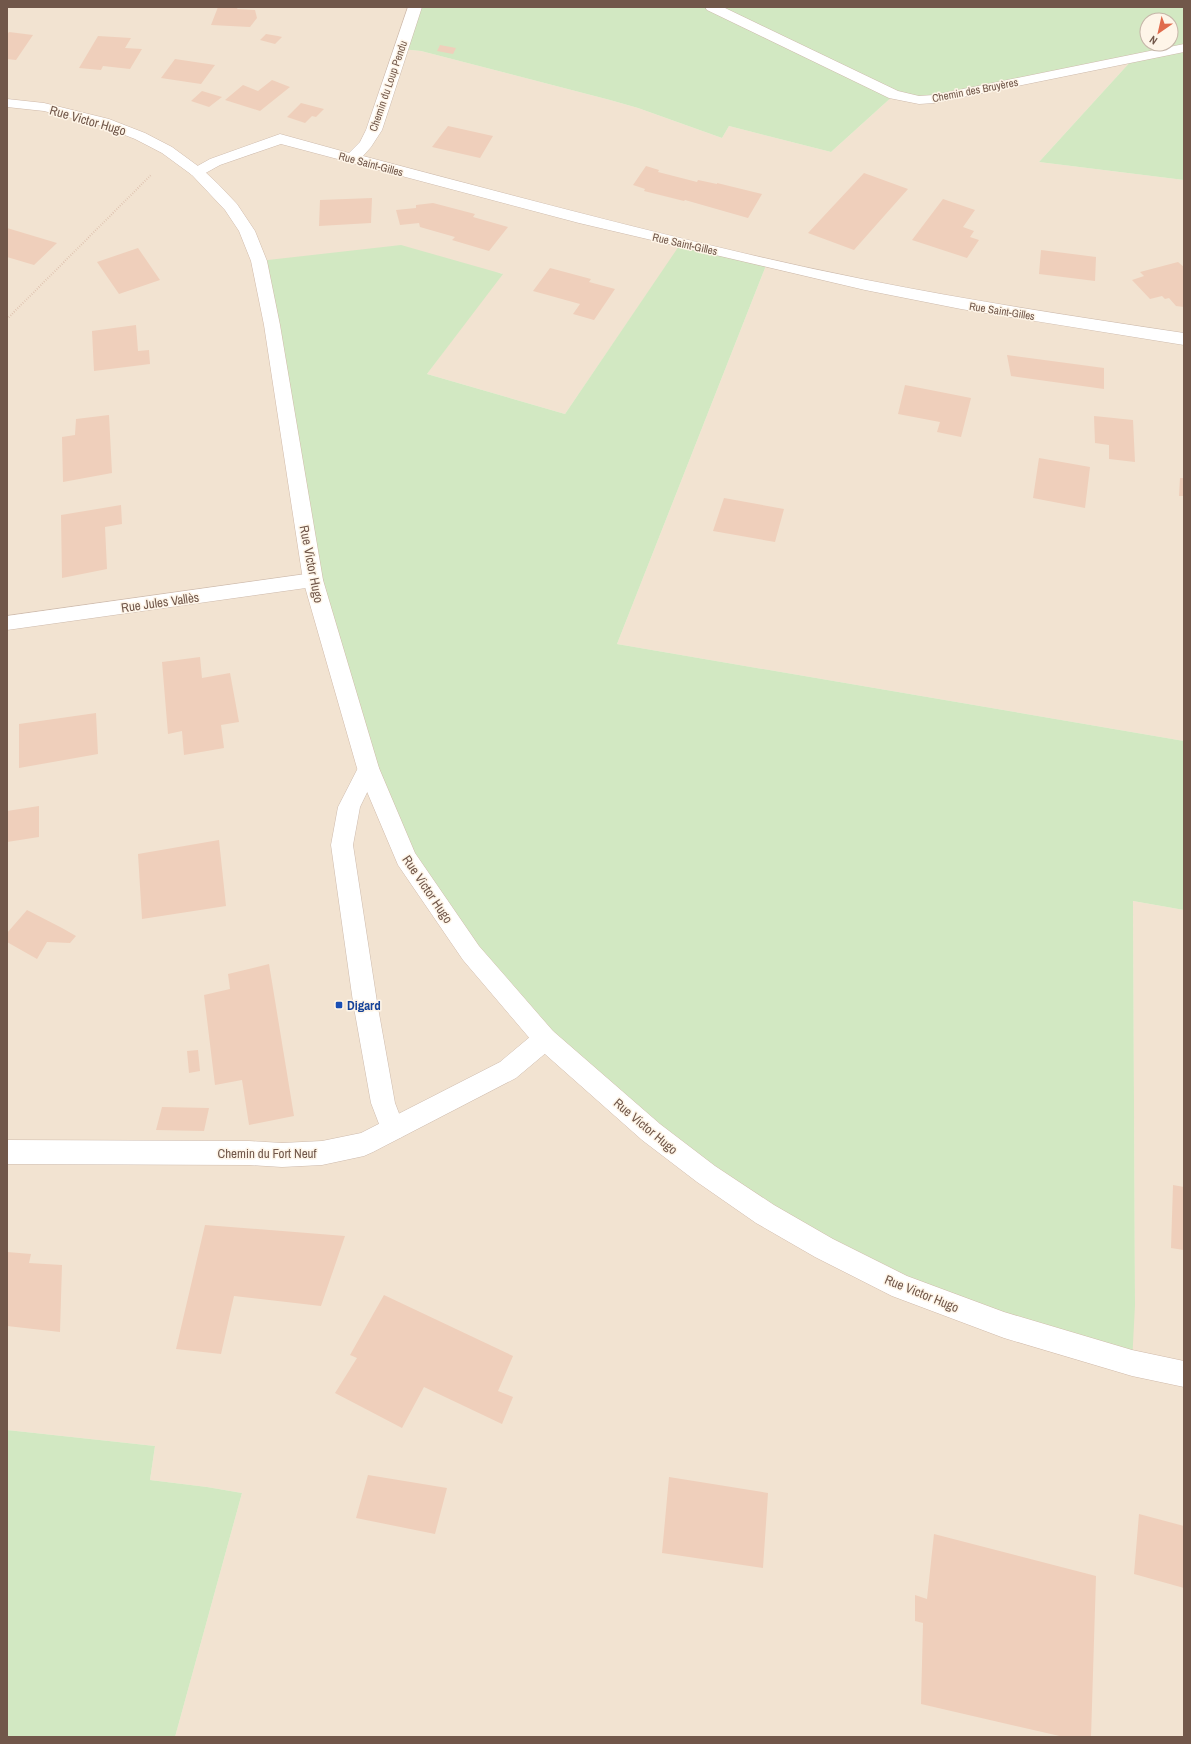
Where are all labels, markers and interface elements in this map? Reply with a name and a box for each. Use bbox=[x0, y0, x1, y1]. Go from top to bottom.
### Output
north arrow bbox=[1139, 12, 1179, 52]
text: N bbox=[1147, 33, 1160, 48]
street label: Chemin du Loup Pendu bbox=[366, 39, 410, 133]
street label: Chemin des Bruyères bbox=[931, 75, 1020, 105]
street label: Rue Victor Hugo bbox=[48, 101, 128, 140]
street label: Rue Saint-Gilles bbox=[337, 149, 405, 179]
street label: Rue Saint-Gilles bbox=[651, 230, 719, 258]
street label: Rue Saint-Gilles bbox=[968, 299, 1036, 323]
street label: Rue Victor Hugo bbox=[296, 524, 327, 604]
street label: Rue Jules Vallès bbox=[120, 589, 200, 616]
street label: Rue Victor Hugo bbox=[399, 852, 457, 927]
place label: Digard bbox=[347, 997, 381, 1014]
marker: Digard bbox=[334, 1000, 344, 1010]
street label: Rue Victor Hugo bbox=[610, 1095, 681, 1158]
street label: Chemin du Fort Neuf bbox=[217, 1145, 317, 1162]
street label: Rue Victor Hugo bbox=[882, 1271, 962, 1316]

